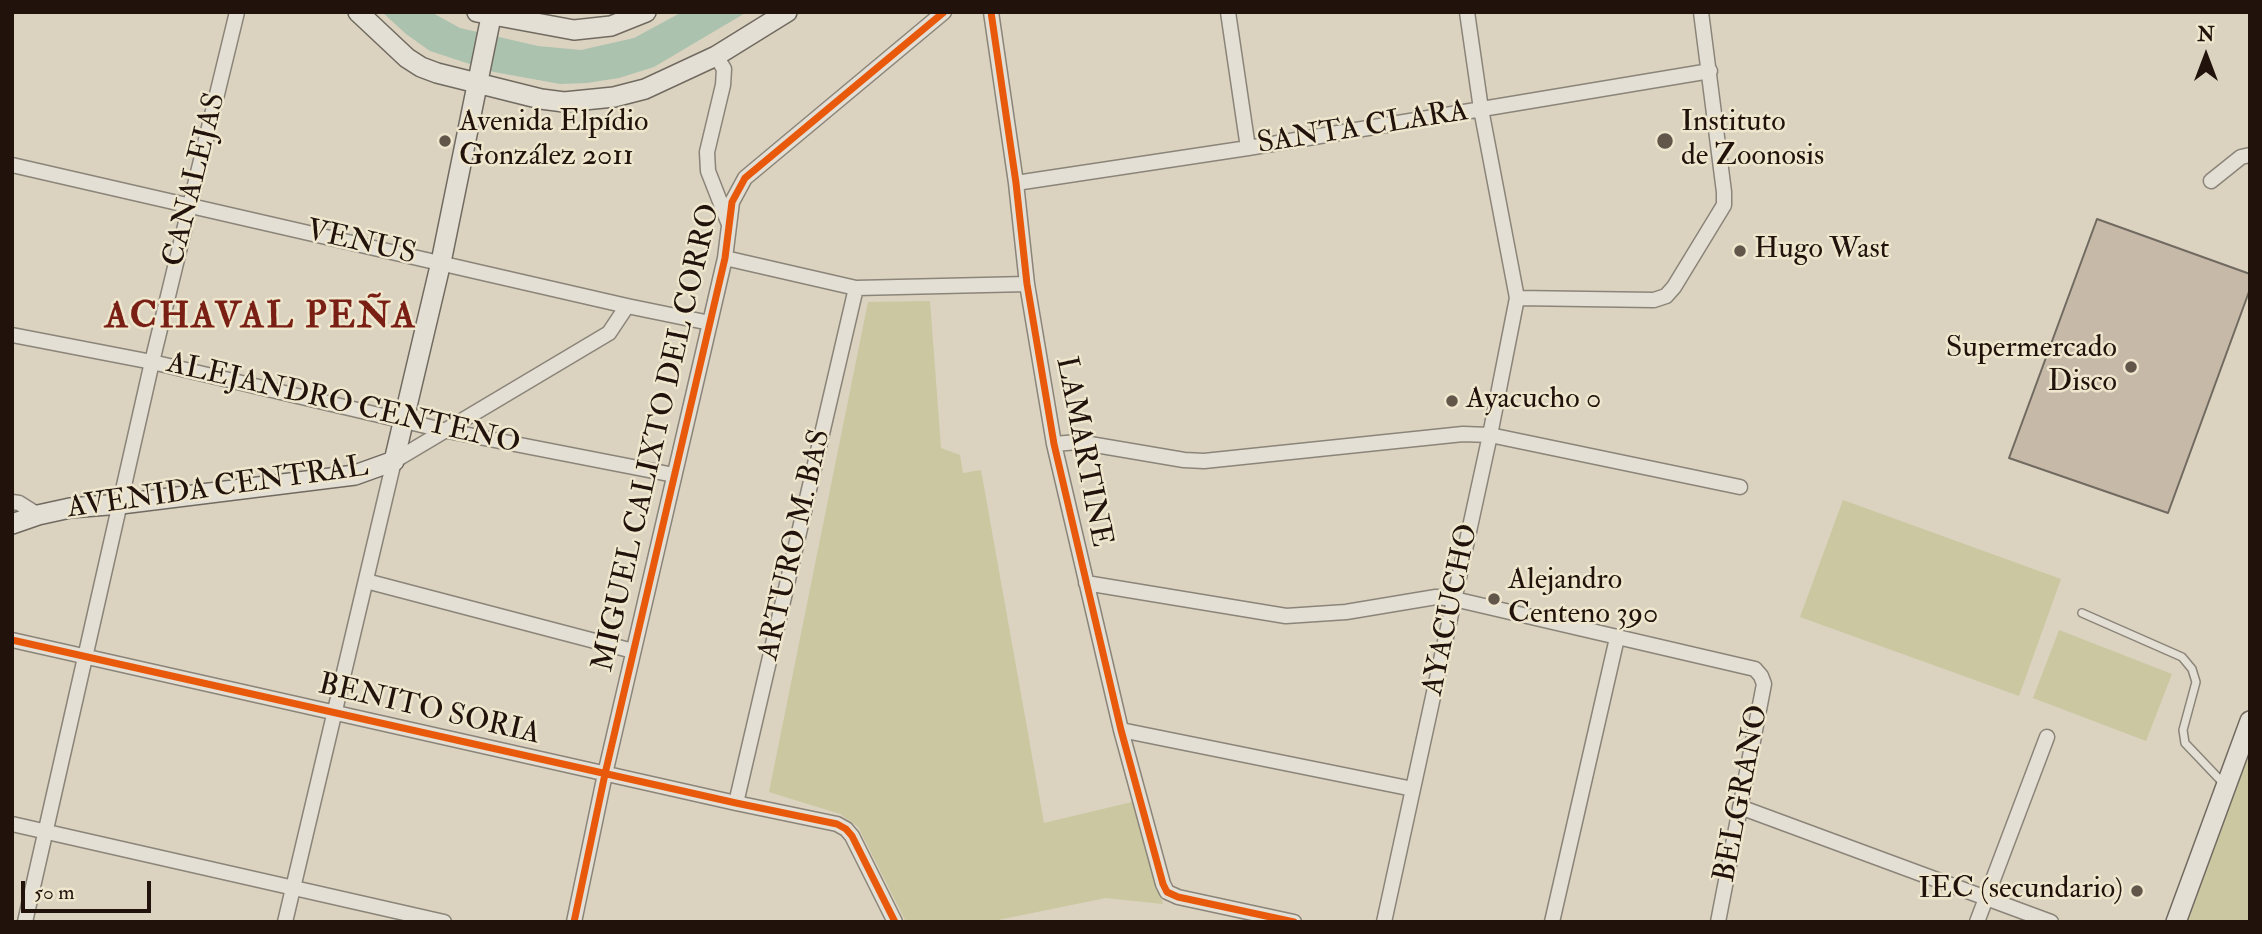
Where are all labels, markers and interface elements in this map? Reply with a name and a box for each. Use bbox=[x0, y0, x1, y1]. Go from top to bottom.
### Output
north arrow bbox=[2171, 21, 2241, 91]
text: N bbox=[2197, 23, 2215, 47]
street label: CANALEJAS bbox=[157, 89, 235, 271]
street label: SANTA CLARA bbox=[1255, 95, 1471, 163]
place label: Avenida Elpídio González 2011 bbox=[459, 106, 648, 176]
place label: Instituto de Zoonosis bbox=[1681, 106, 1824, 176]
marker: Instituto de Zoonosis bbox=[1655, 131, 1675, 151]
marker: Avenida Elpídio González 2011 bbox=[437, 133, 453, 149]
street label: MIGUEL CALIXTO DEL CORRO bbox=[587, 201, 729, 675]
street label: VENUS bbox=[303, 214, 419, 274]
place label: Hugo Wast bbox=[1754, 233, 1890, 269]
marker: Hugo Wast bbox=[1732, 243, 1748, 259]
district label: ACHAVAL PEÑA bbox=[106, 297, 416, 341]
place label: Supermercado Disco bbox=[1946, 332, 2117, 402]
street label: ALEJANDRO CENTENO bbox=[163, 347, 523, 463]
street label: LAMARTINE bbox=[1046, 354, 1118, 550]
marker: Supermercado Disco bbox=[2123, 359, 2139, 375]
place label: Ayacucho 0 bbox=[1466, 383, 1601, 419]
marker: Ayacucho 0 bbox=[1444, 393, 1460, 409]
street label: ARTURO M. BAS bbox=[752, 426, 840, 664]
street label: AVENIDA CENTRAL bbox=[65, 450, 371, 528]
street label: AYACUCHO bbox=[1416, 521, 1488, 699]
place label: Alejandro Centeno 390 bbox=[1508, 564, 1658, 634]
marker: Alejandro Centeno 390 bbox=[1486, 591, 1502, 607]
street label: BENITO SORIA bbox=[315, 668, 543, 754]
street label: BELGRANO bbox=[1708, 702, 1778, 886]
scale bar bbox=[24, 867, 154, 911]
place label: IEC (secundario) bbox=[1918, 873, 2123, 909]
text: 50 m bbox=[34, 879, 75, 906]
marker: IEC (secundario) bbox=[2129, 883, 2145, 899]

